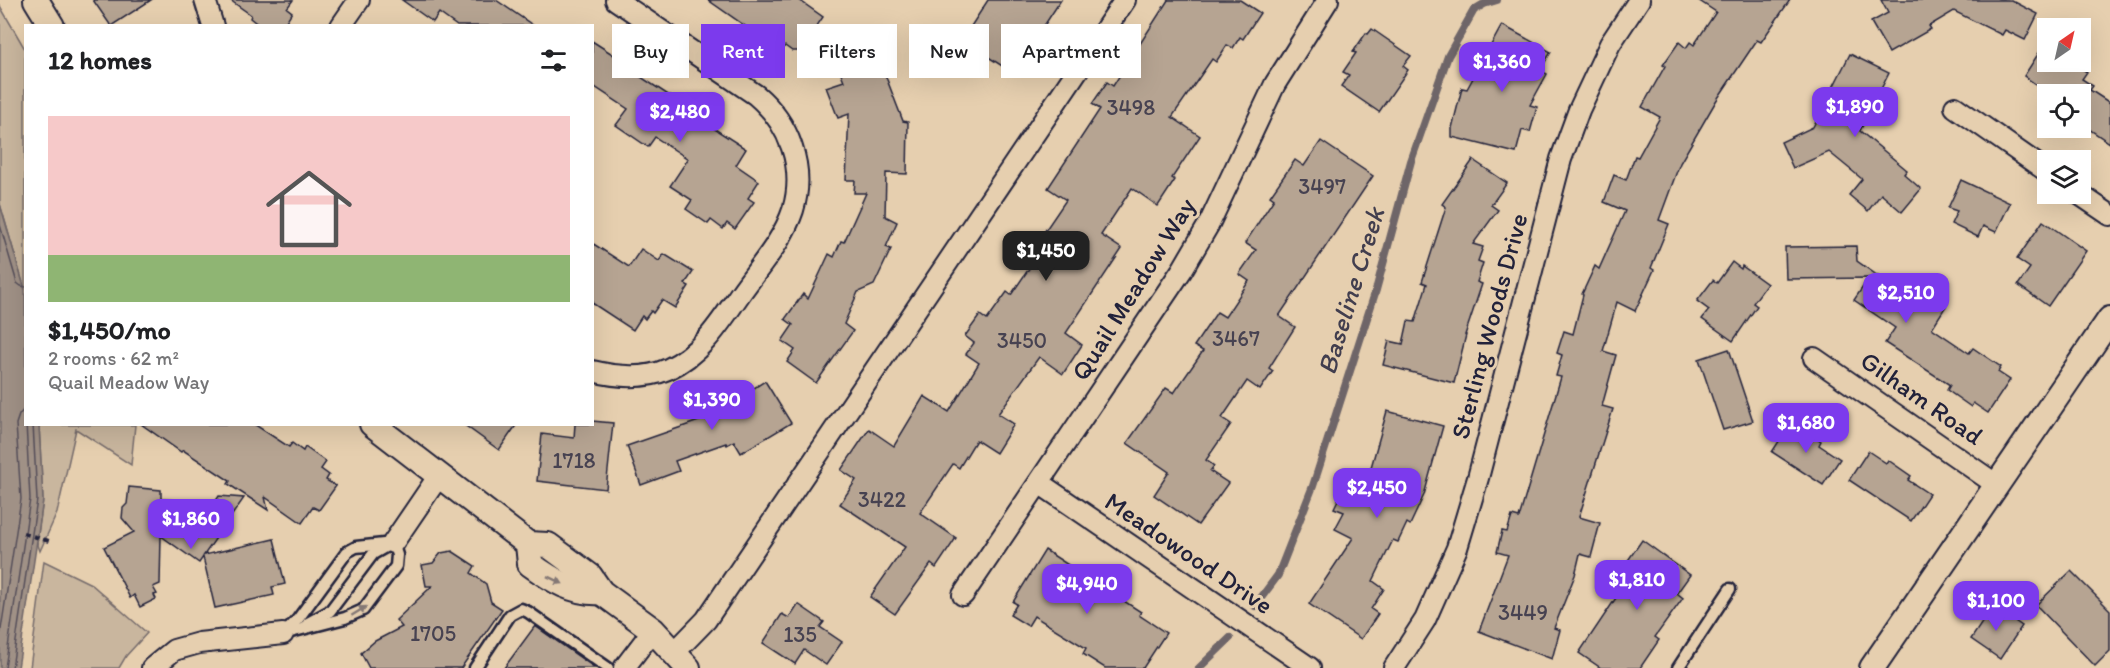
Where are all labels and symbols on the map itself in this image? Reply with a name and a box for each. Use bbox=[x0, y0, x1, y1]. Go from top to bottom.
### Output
north arrow bbox=[2037, 18, 2091, 72]
pin: $1,360 bbox=[1453, 42, 1551, 93]
pin: $1,890 bbox=[1806, 87, 1904, 138]
pin: $2,480 bbox=[631, 92, 729, 143]
house number: 3498 bbox=[1107, 94, 1155, 121]
house number: 3497 bbox=[1298, 173, 1346, 200]
street label: Quail Meadow Way bbox=[1064, 192, 1202, 386]
water label: Baseline Creek bbox=[1310, 201, 1392, 378]
street label: Sterling Woods Drive bbox=[1444, 210, 1534, 442]
pin: $1,450 bbox=[997, 231, 1095, 282]
pin: $2,510 bbox=[1857, 273, 1955, 324]
house number: 3467 bbox=[1212, 325, 1260, 352]
house number: 3450 bbox=[997, 327, 1047, 354]
street label: Gilham Road bbox=[1854, 344, 1990, 452]
pin: $1,390 bbox=[663, 380, 761, 431]
pin: $1,680 bbox=[1757, 403, 1855, 454]
house number: 1718 bbox=[552, 447, 596, 474]
pin: $2,450 bbox=[1328, 468, 1426, 519]
street label: Meadowood Drive bbox=[1099, 485, 1279, 621]
house number: 3422 bbox=[858, 486, 907, 513]
pin: $1,860 bbox=[142, 499, 240, 550]
pin: $1,810 bbox=[1588, 560, 1686, 611]
pin: $4,940 bbox=[1038, 564, 1136, 615]
one-way arrow bbox=[546, 574, 564, 584]
pin: $1,100 bbox=[1947, 581, 2045, 632]
house number: 3449 bbox=[1498, 599, 1548, 626]
one-way arrow bbox=[351, 606, 367, 617]
house number: 1705 bbox=[410, 620, 456, 647]
house number: 135 bbox=[783, 621, 817, 648]

